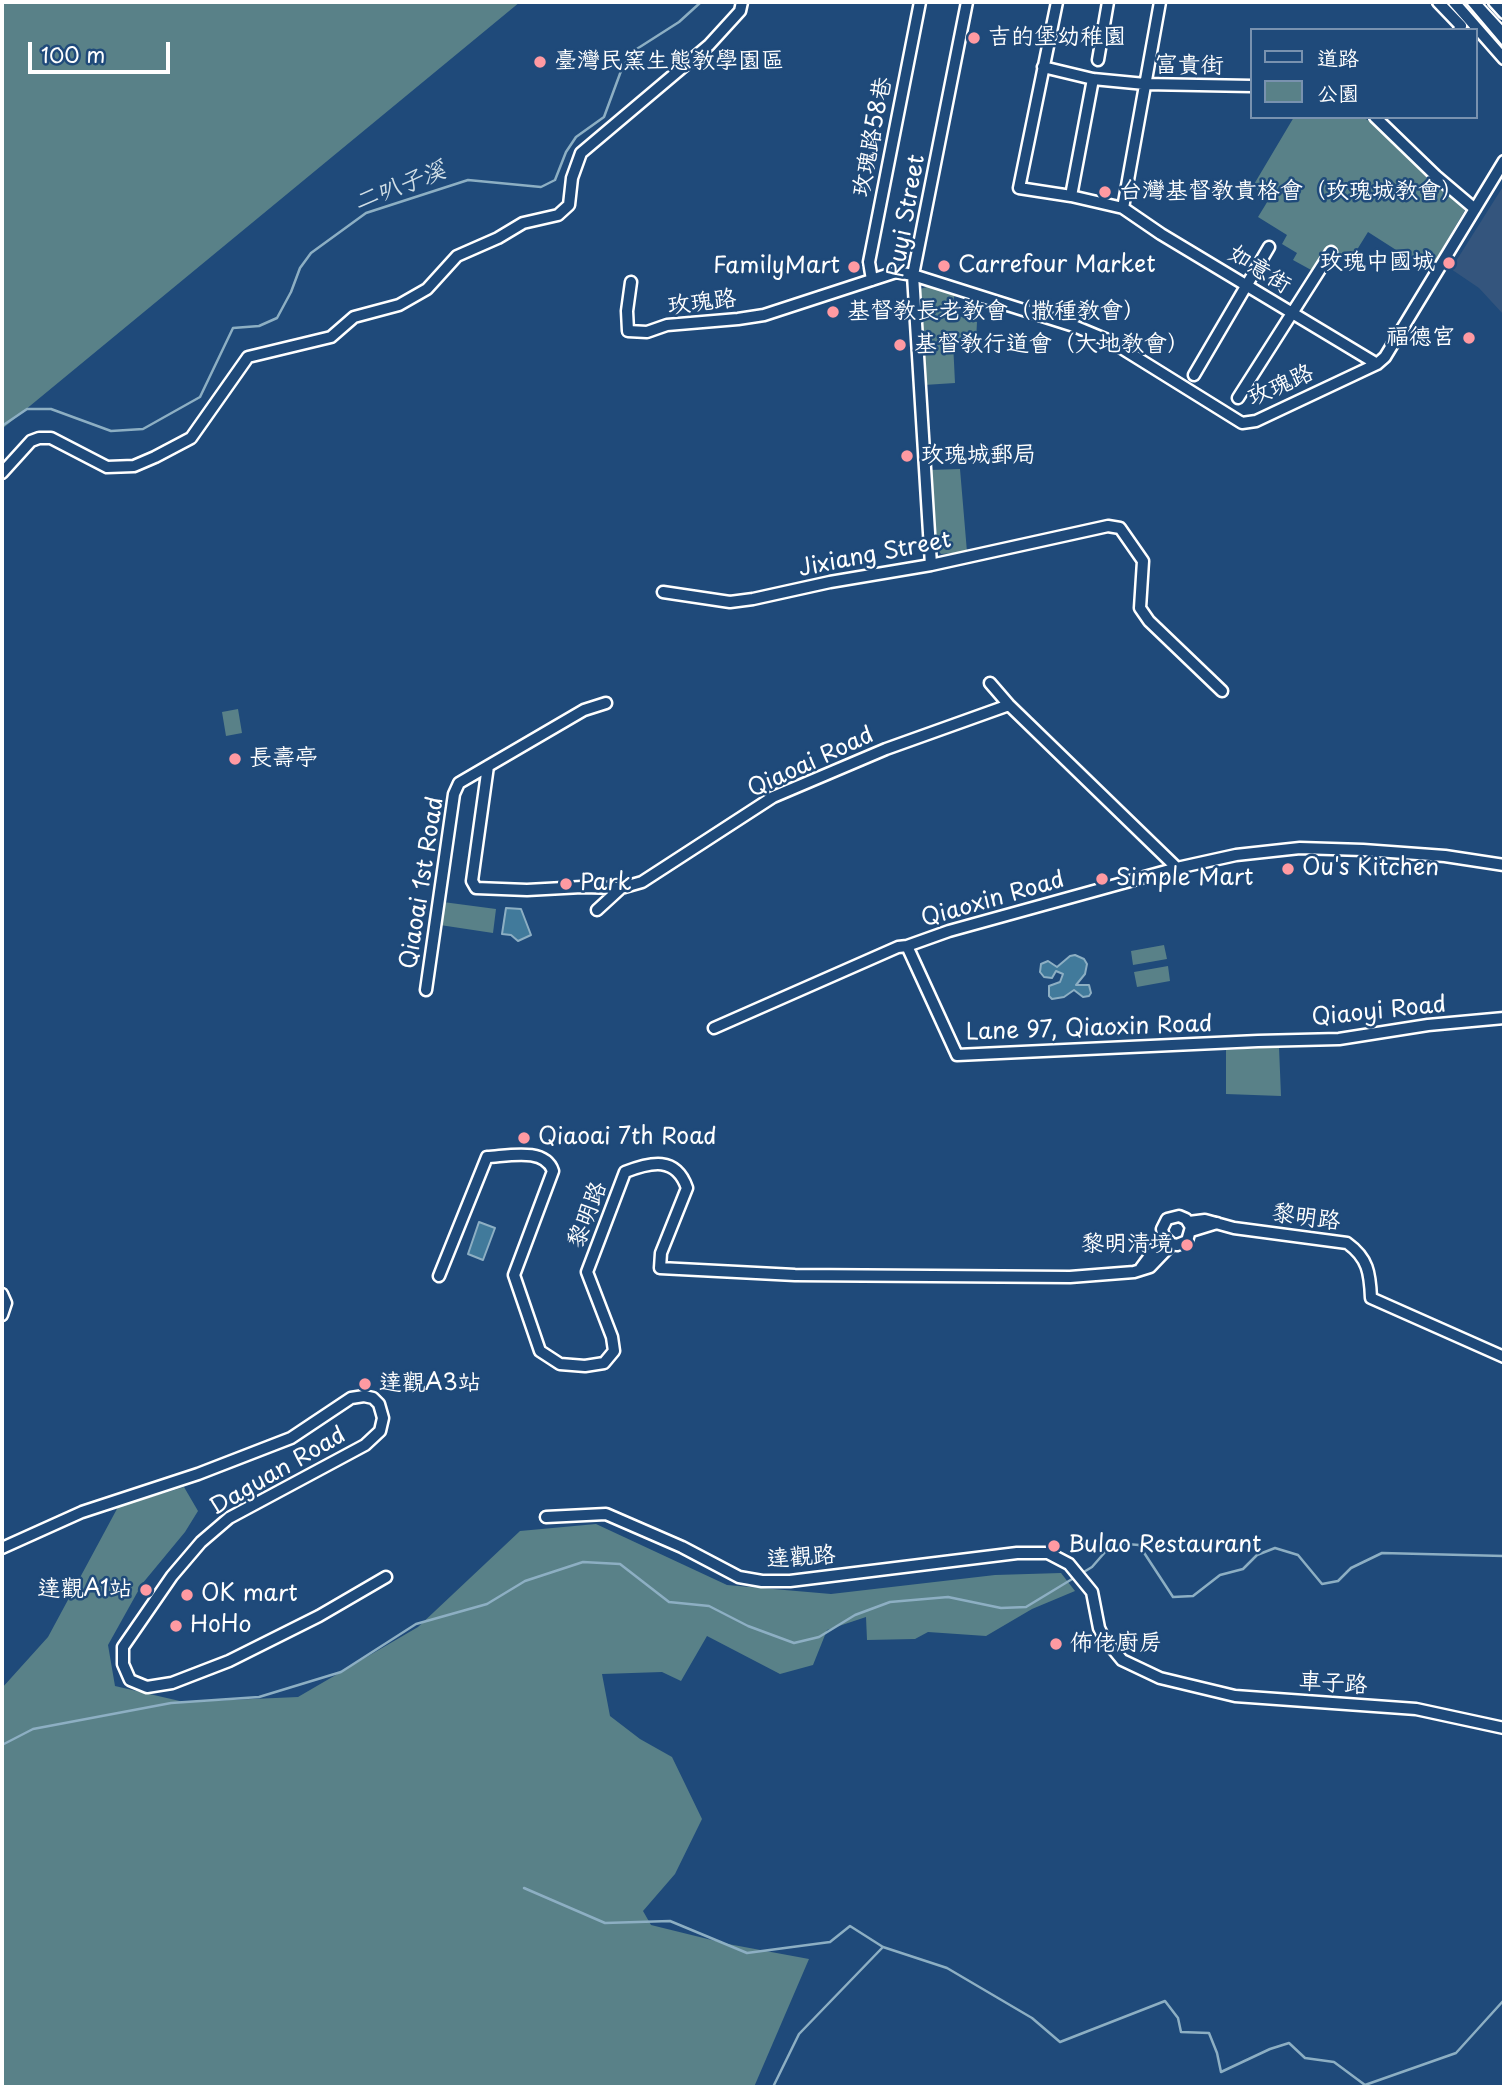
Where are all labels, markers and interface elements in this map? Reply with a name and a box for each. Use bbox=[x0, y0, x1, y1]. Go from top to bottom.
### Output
place label: 吉的堡幼稚園 bbox=[988, 24, 1126, 52]
scale bar bbox=[32, 28, 173, 72]
legend bbox=[1250, 28, 1478, 119]
marker: 吉的堡幼稚園 bbox=[966, 30, 982, 46]
text: 100 m bbox=[41, 38, 105, 70]
text: 道路 bbox=[1317, 41, 1359, 73]
place label: 臺灣民窯生態教學園區 bbox=[554, 48, 784, 76]
street label: 富貴街 bbox=[1154, 52, 1224, 80]
marker: 臺灣民窯生態教學園區 bbox=[532, 54, 548, 70]
street label: 玫瑰路58巷 bbox=[848, 75, 898, 199]
text: 公園 bbox=[1317, 76, 1359, 108]
street label: Ruyi Street bbox=[883, 152, 931, 280]
water label: 二叭子溪 bbox=[350, 156, 450, 218]
place label: 台灣基督教貴格會（玫瑰城教會） bbox=[1119, 178, 1464, 206]
marker: 台灣基督教貴格會（玫瑰城教會） bbox=[1097, 184, 1113, 200]
street label: 如意街 bbox=[1222, 240, 1296, 300]
place label: 玫瑰中國城 bbox=[1320, 249, 1435, 277]
place label: Carrefour Market bbox=[958, 252, 1156, 280]
place label: FamilyMart bbox=[713, 253, 840, 281]
marker: 玫瑰中國城 bbox=[1441, 255, 1457, 271]
marker: Carrefour Market bbox=[936, 258, 952, 274]
marker: FamilyMart bbox=[846, 259, 862, 275]
street label: 玫瑰路 bbox=[666, 285, 738, 321]
place label: 基督教長老教會（撒種教會） bbox=[847, 298, 1146, 326]
marker: 基督教長老教會（撒種教會） bbox=[825, 304, 841, 320]
place label: 福德宮 bbox=[1386, 324, 1455, 352]
marker: 福德宮 bbox=[1461, 330, 1477, 346]
place label: 基督教行道會（大地教會） bbox=[914, 331, 1190, 359]
marker: 基督教行道會（大地教會） bbox=[892, 337, 908, 353]
street label: 玫瑰路 bbox=[1244, 359, 1318, 413]
place label: 玫瑰城郵局 bbox=[921, 442, 1036, 470]
marker: 玫瑰城郵局 bbox=[899, 448, 915, 464]
street label: Jixiang Street bbox=[796, 527, 954, 583]
street label: Qiaoai Road bbox=[744, 722, 878, 804]
place label: 長壽亭 bbox=[249, 745, 318, 773]
marker: 長壽亭 bbox=[227, 751, 243, 767]
street label: Qiaoai 1st Road bbox=[396, 795, 450, 971]
place label: Ou's Kitchen bbox=[1302, 855, 1439, 883]
marker: Ou's Kitchen bbox=[1280, 861, 1296, 877]
place label: Simple Mart bbox=[1116, 865, 1253, 893]
street label: Qiaoxin Road bbox=[918, 866, 1068, 934]
place label: Park bbox=[580, 870, 631, 898]
marker: Simple Mart bbox=[1094, 871, 1110, 887]
marker: Park bbox=[558, 876, 574, 892]
street label: Qiaoyi Road bbox=[1310, 991, 1448, 1033]
street label: Lane 97, Qiaoxin Road bbox=[965, 1011, 1213, 1047]
place label: Qiaoai 7th Road bbox=[538, 1124, 717, 1152]
marker: Qiaoai 7th Road bbox=[516, 1130, 532, 1146]
street label: 黎明路 bbox=[563, 1178, 613, 1252]
street label: 黎明路 bbox=[1270, 1200, 1342, 1236]
place label: 黎明清境 bbox=[1081, 1231, 1173, 1259]
marker: 黎明清境 bbox=[1179, 1237, 1195, 1253]
place label: 達觀A3站 bbox=[379, 1370, 481, 1398]
marker: 達觀A3站 bbox=[357, 1376, 373, 1392]
street label: Daguan Road bbox=[205, 1422, 351, 1522]
place label: Bulao Restaurant bbox=[1068, 1532, 1261, 1560]
marker: Bulao Restaurant bbox=[1046, 1538, 1062, 1554]
street label: 達觀路 bbox=[766, 1542, 836, 1574]
place label: 達觀A1站 bbox=[37, 1576, 132, 1604]
place label: OK mart bbox=[201, 1581, 298, 1609]
marker: 達觀A1站 bbox=[138, 1582, 154, 1598]
marker: OK mart bbox=[179, 1587, 195, 1603]
place label: HoHo bbox=[190, 1612, 252, 1640]
marker: HoHo bbox=[168, 1618, 184, 1634]
place label: 佈佬廚房 bbox=[1070, 1630, 1162, 1658]
marker: 佈佬廚房 bbox=[1048, 1636, 1064, 1652]
street label: 車子路 bbox=[1298, 1668, 1368, 1700]

